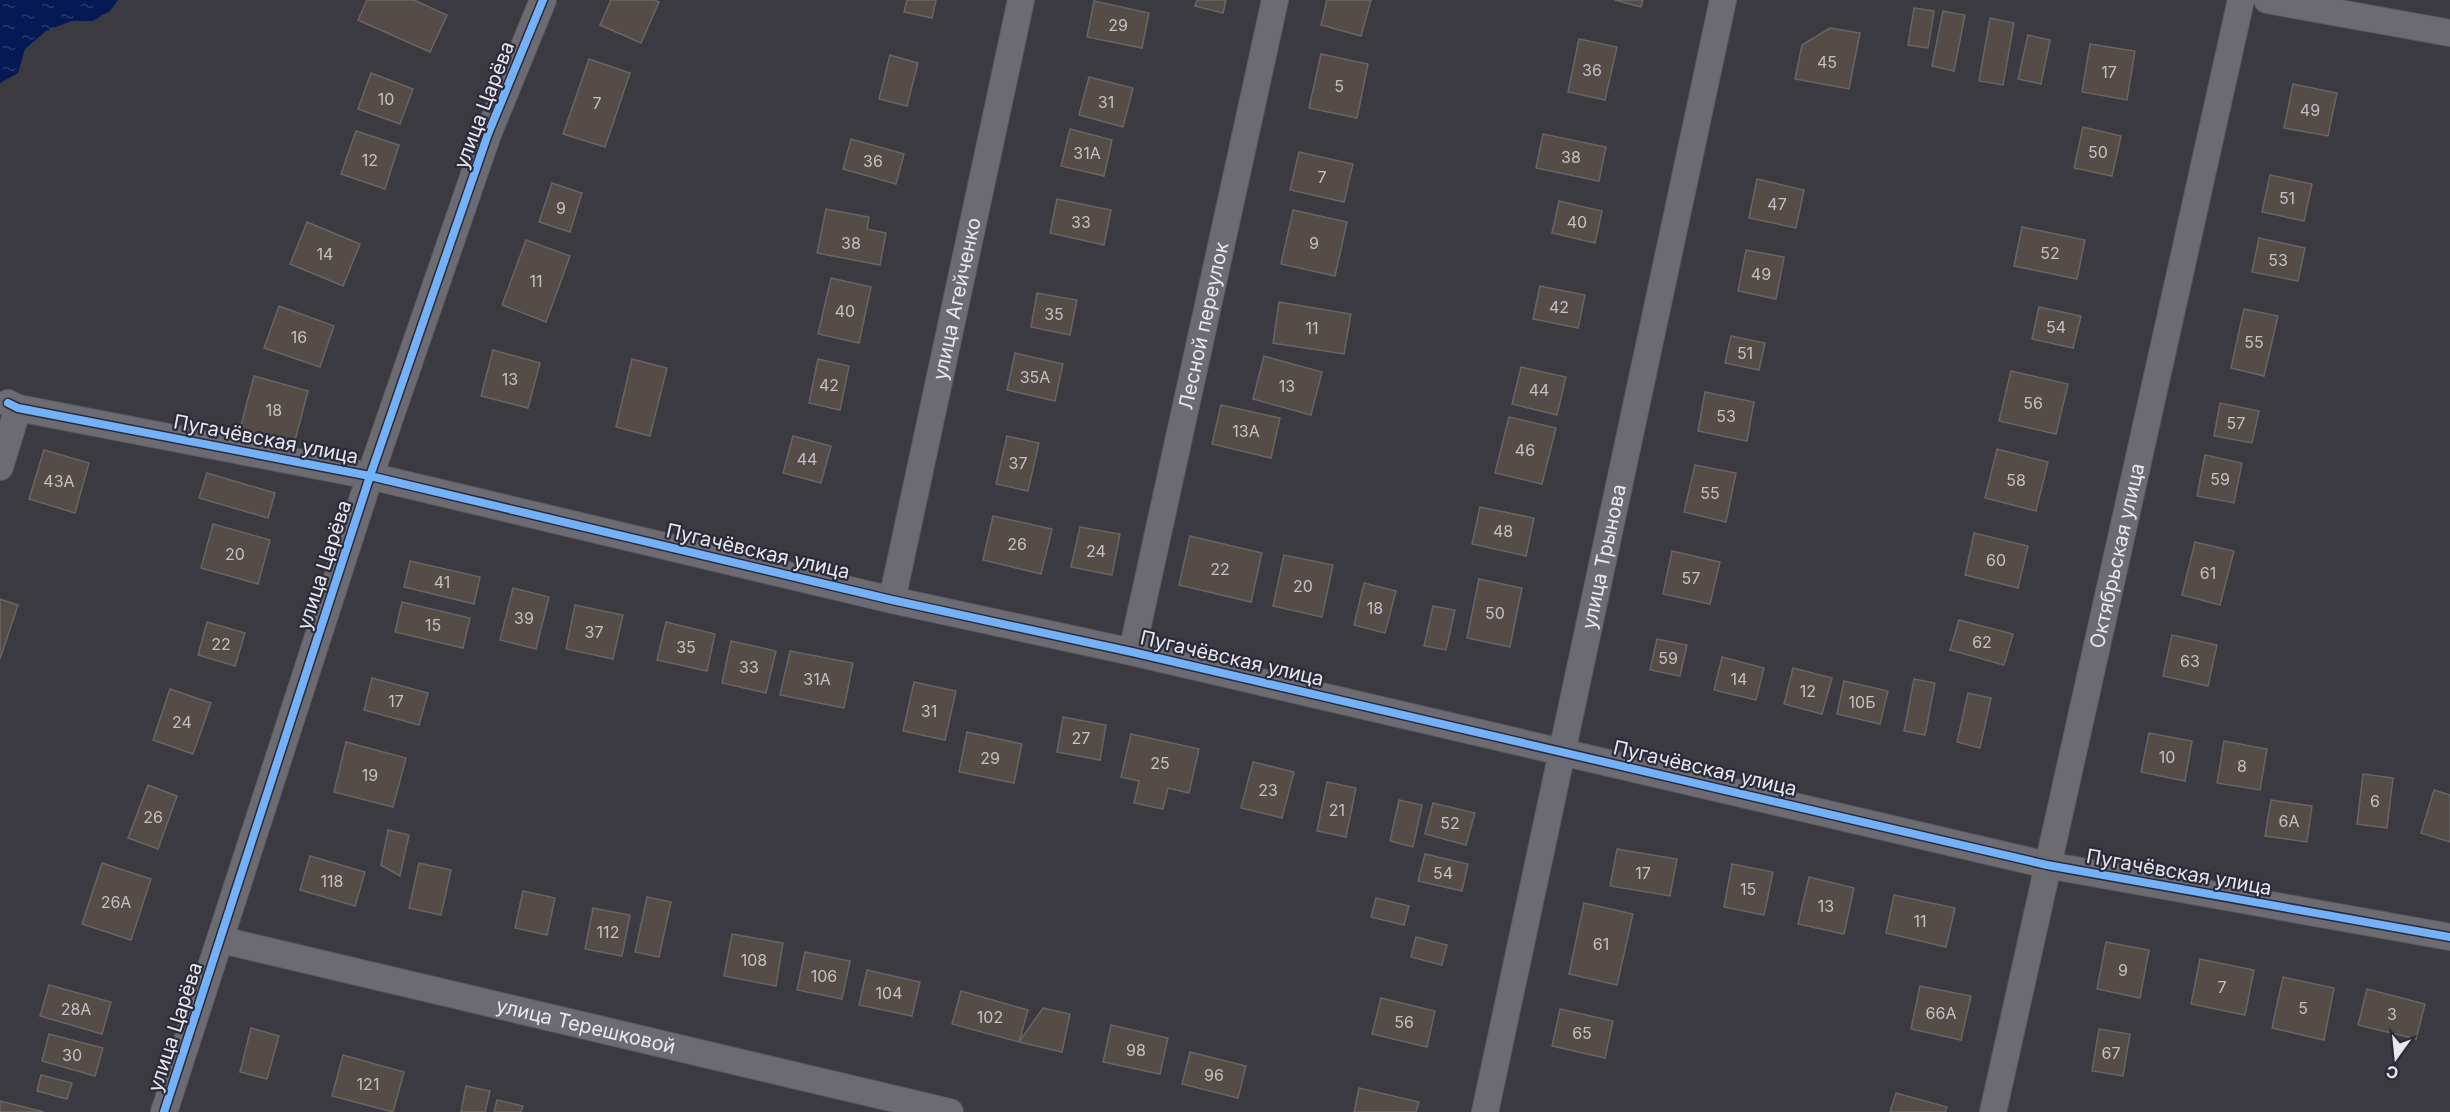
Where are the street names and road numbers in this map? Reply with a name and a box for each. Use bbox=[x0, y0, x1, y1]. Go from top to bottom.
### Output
street label: улица Царёва bbox=[449, 38, 519, 172]
street label: улица Агейченко bbox=[928, 215, 986, 382]
street label: Лесной переулок bbox=[1174, 240, 1234, 412]
street label: Пугачёвская улица bbox=[172, 409, 360, 469]
street label: Октябрьская улица bbox=[2085, 461, 2149, 650]
street label: улица Трынова bbox=[1577, 482, 1631, 631]
street label: улица Царёва bbox=[292, 497, 356, 633]
street label: Пугачёвская улица bbox=[664, 518, 852, 584]
street label: Пугачёвская улица bbox=[1138, 625, 1326, 691]
street label: Пугачёвская улица bbox=[1611, 735, 1799, 801]
street label: Пугачёвская улица bbox=[2084, 844, 2274, 900]
street label: улица Царёва bbox=[143, 959, 207, 1095]
street label: улица Терешковой bbox=[494, 993, 678, 1059]

